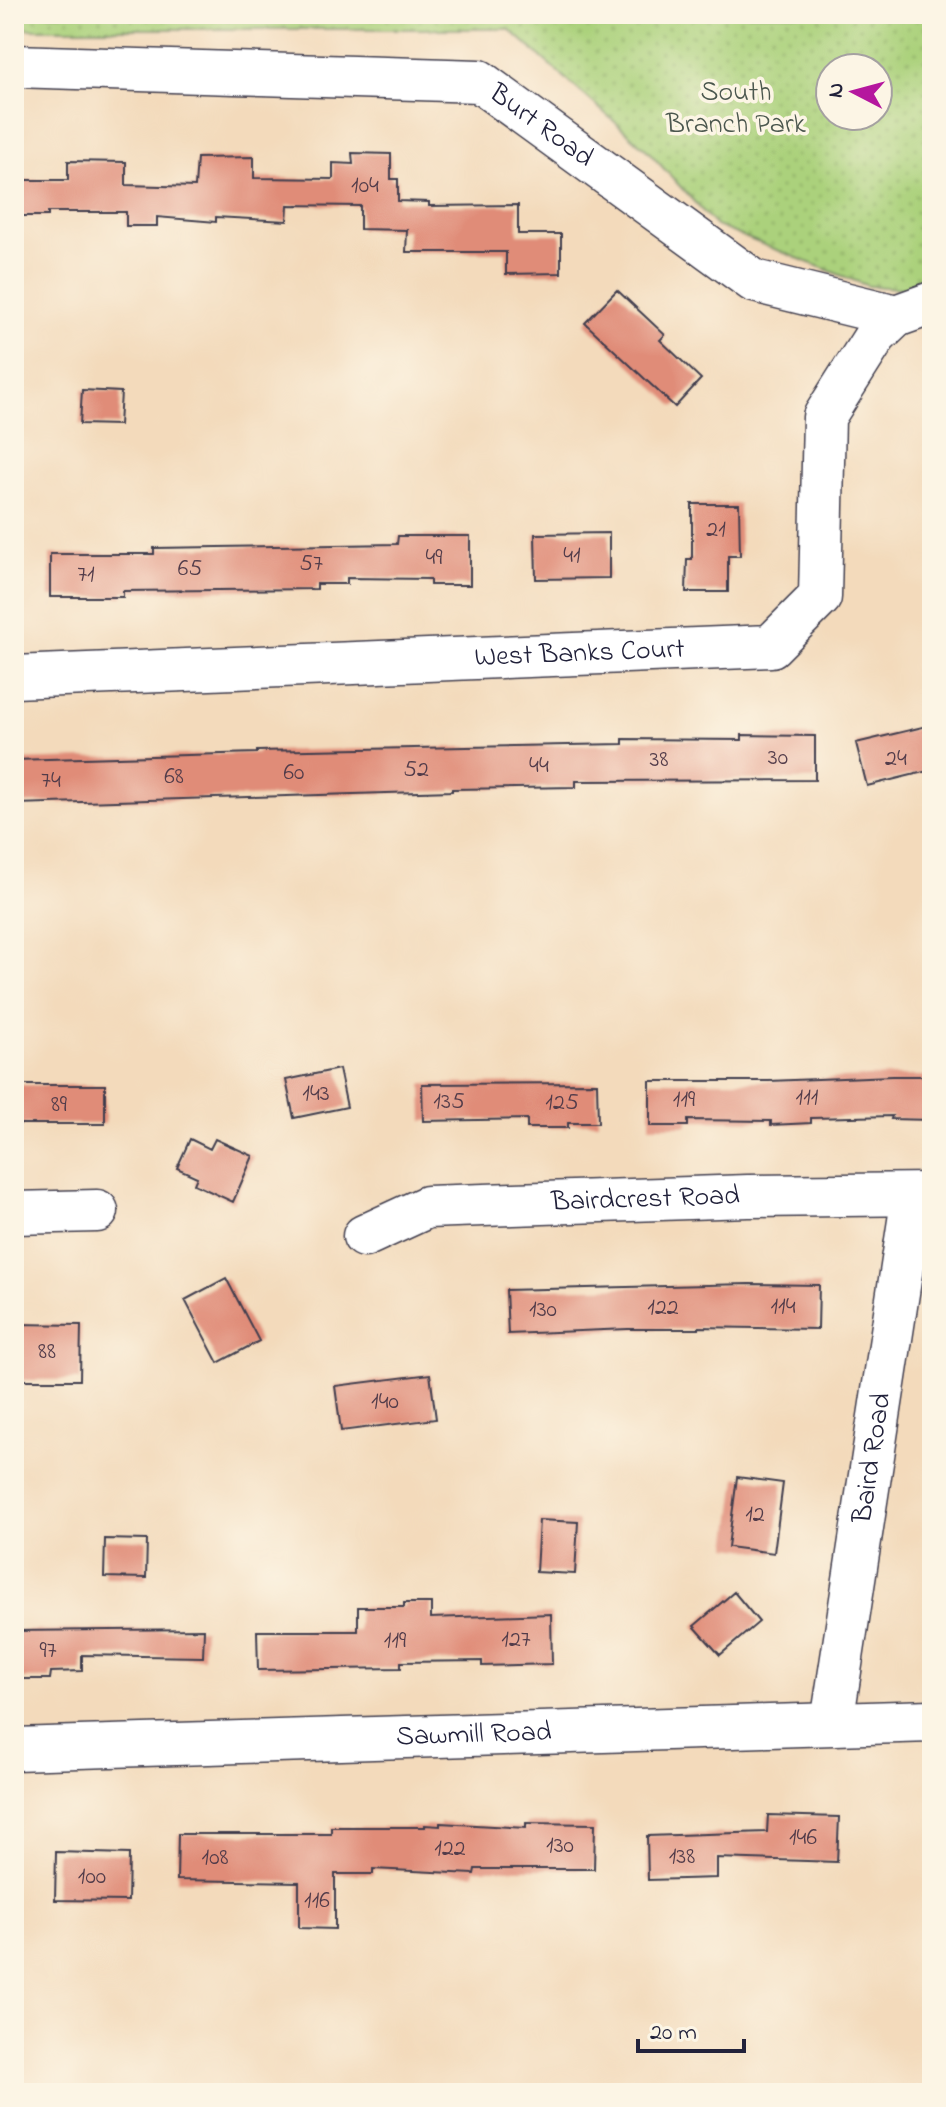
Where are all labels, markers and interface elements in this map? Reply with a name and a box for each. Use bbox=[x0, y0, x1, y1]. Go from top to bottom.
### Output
north arrow bbox=[814, 52, 894, 132]
street label: Burt Road bbox=[479, 73, 602, 178]
park label: South Branch Park bbox=[665, 73, 807, 146]
text: N bbox=[820, 81, 854, 99]
house number: 104 bbox=[351, 169, 379, 204]
house number: 21 bbox=[706, 513, 726, 548]
house number: 41 bbox=[563, 539, 581, 574]
house number: 49 bbox=[425, 541, 443, 576]
house number: 57 bbox=[299, 547, 323, 582]
house number: 65 bbox=[178, 552, 202, 587]
house number: 71 bbox=[77, 558, 95, 593]
street label: West Banks Court bbox=[474, 629, 685, 679]
house number: 30 bbox=[768, 741, 788, 776]
house number: 24 bbox=[885, 742, 907, 777]
house number: 38 bbox=[650, 743, 668, 778]
house number: 44 bbox=[529, 749, 549, 784]
house number: 52 bbox=[403, 753, 429, 788]
house number: 60 bbox=[284, 756, 304, 791]
house number: 68 bbox=[164, 760, 184, 795]
house number: 74 bbox=[41, 764, 61, 799]
house number: 143 bbox=[302, 1077, 330, 1112]
house number: 111 bbox=[796, 1081, 819, 1116]
house number: 119 bbox=[673, 1083, 696, 1118]
house number: 135 bbox=[433, 1085, 465, 1120]
house number: 125 bbox=[545, 1086, 579, 1121]
house number: 89 bbox=[51, 1088, 68, 1123]
street label: Bairdcrest Road bbox=[549, 1176, 741, 1223]
house number: 114 bbox=[770, 1290, 796, 1325]
house number: 122 bbox=[647, 1291, 679, 1326]
house number: 130 bbox=[529, 1293, 557, 1328]
house number: 88 bbox=[38, 1335, 56, 1370]
house number: 140 bbox=[371, 1385, 399, 1420]
street label: Baird Road bbox=[842, 1390, 903, 1527]
house number: 12 bbox=[745, 1498, 765, 1533]
house number: 127 bbox=[501, 1623, 531, 1658]
house number: 119 bbox=[384, 1624, 407, 1659]
house number: 97 bbox=[39, 1634, 57, 1669]
street label: Sawmill Road bbox=[395, 1712, 552, 1758]
house number: 146 bbox=[789, 1821, 817, 1856]
house number: 130 bbox=[546, 1829, 574, 1864]
house number: 122 bbox=[434, 1832, 466, 1867]
house number: 138 bbox=[669, 1840, 695, 1875]
house number: 108 bbox=[202, 1841, 229, 1876]
house number: 100 bbox=[78, 1860, 106, 1895]
house number: 116 bbox=[304, 1884, 330, 1919]
scale bar bbox=[638, 2003, 744, 2053]
text: 20 m bbox=[650, 2016, 697, 2051]

